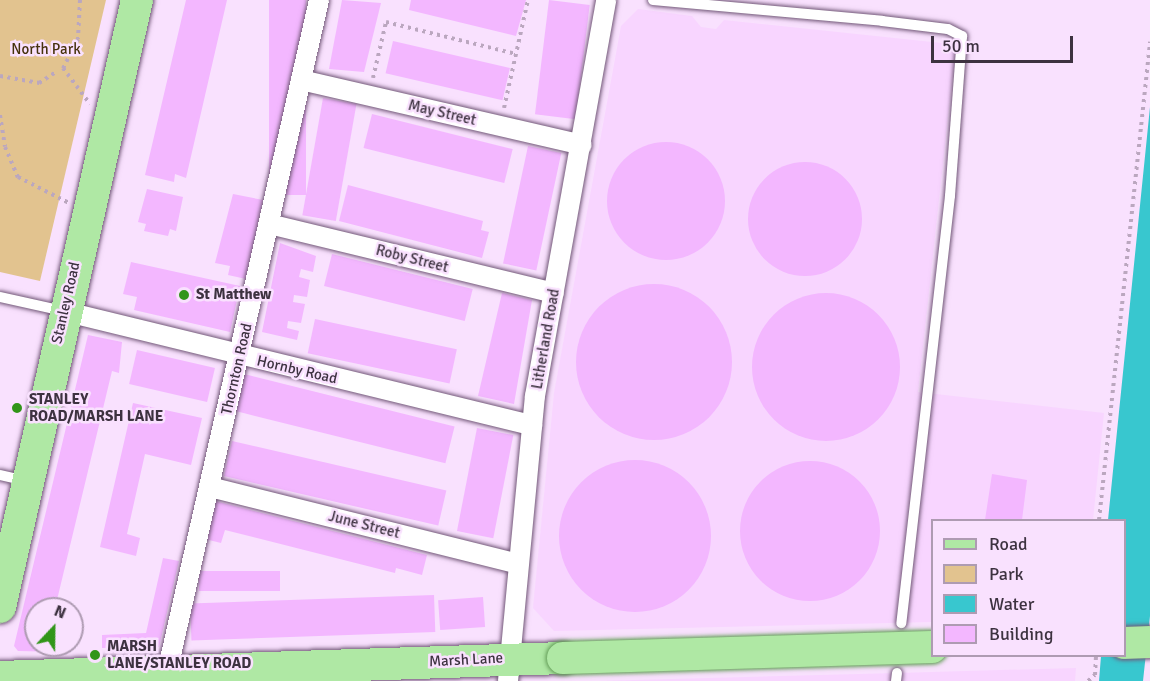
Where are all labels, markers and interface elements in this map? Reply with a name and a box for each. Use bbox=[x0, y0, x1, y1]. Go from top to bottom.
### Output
scale bar bbox=[934, 24, 1076, 62]
text: 50 m bbox=[942, 35, 980, 57]
park label: North Park bbox=[11, 41, 81, 59]
street label: May Street bbox=[406, 96, 478, 130]
street label: Roby Street bbox=[374, 241, 450, 277]
street label: Stanley Road bbox=[48, 260, 84, 346]
place label: St Matthew bbox=[196, 286, 271, 304]
street label: Litherland Road bbox=[528, 287, 564, 391]
marker: St Matthew bbox=[177, 288, 191, 302]
street label: Thornton Road bbox=[218, 321, 256, 417]
street label: Hornby Road bbox=[255, 352, 339, 388]
place label: STANLEY ROAD/MARSH LANE bbox=[29, 390, 163, 425]
marker: STANLEY ROAD/MARSH LANE bbox=[10, 401, 24, 415]
street label: June Street bbox=[326, 507, 402, 543]
legend bbox=[931, 519, 1126, 657]
text: Road bbox=[989, 533, 1028, 555]
text: Park bbox=[989, 563, 1024, 585]
text: Water bbox=[989, 593, 1034, 615]
north arrow bbox=[24, 597, 84, 657]
text: N bbox=[51, 601, 69, 624]
text: Building bbox=[989, 623, 1053, 645]
place label: MARSH LANE/STANLEY ROAD bbox=[107, 637, 251, 672]
marker: MARSH LANE/STANLEY ROAD bbox=[88, 648, 102, 662]
street label: Marsh Lane bbox=[428, 649, 504, 671]

